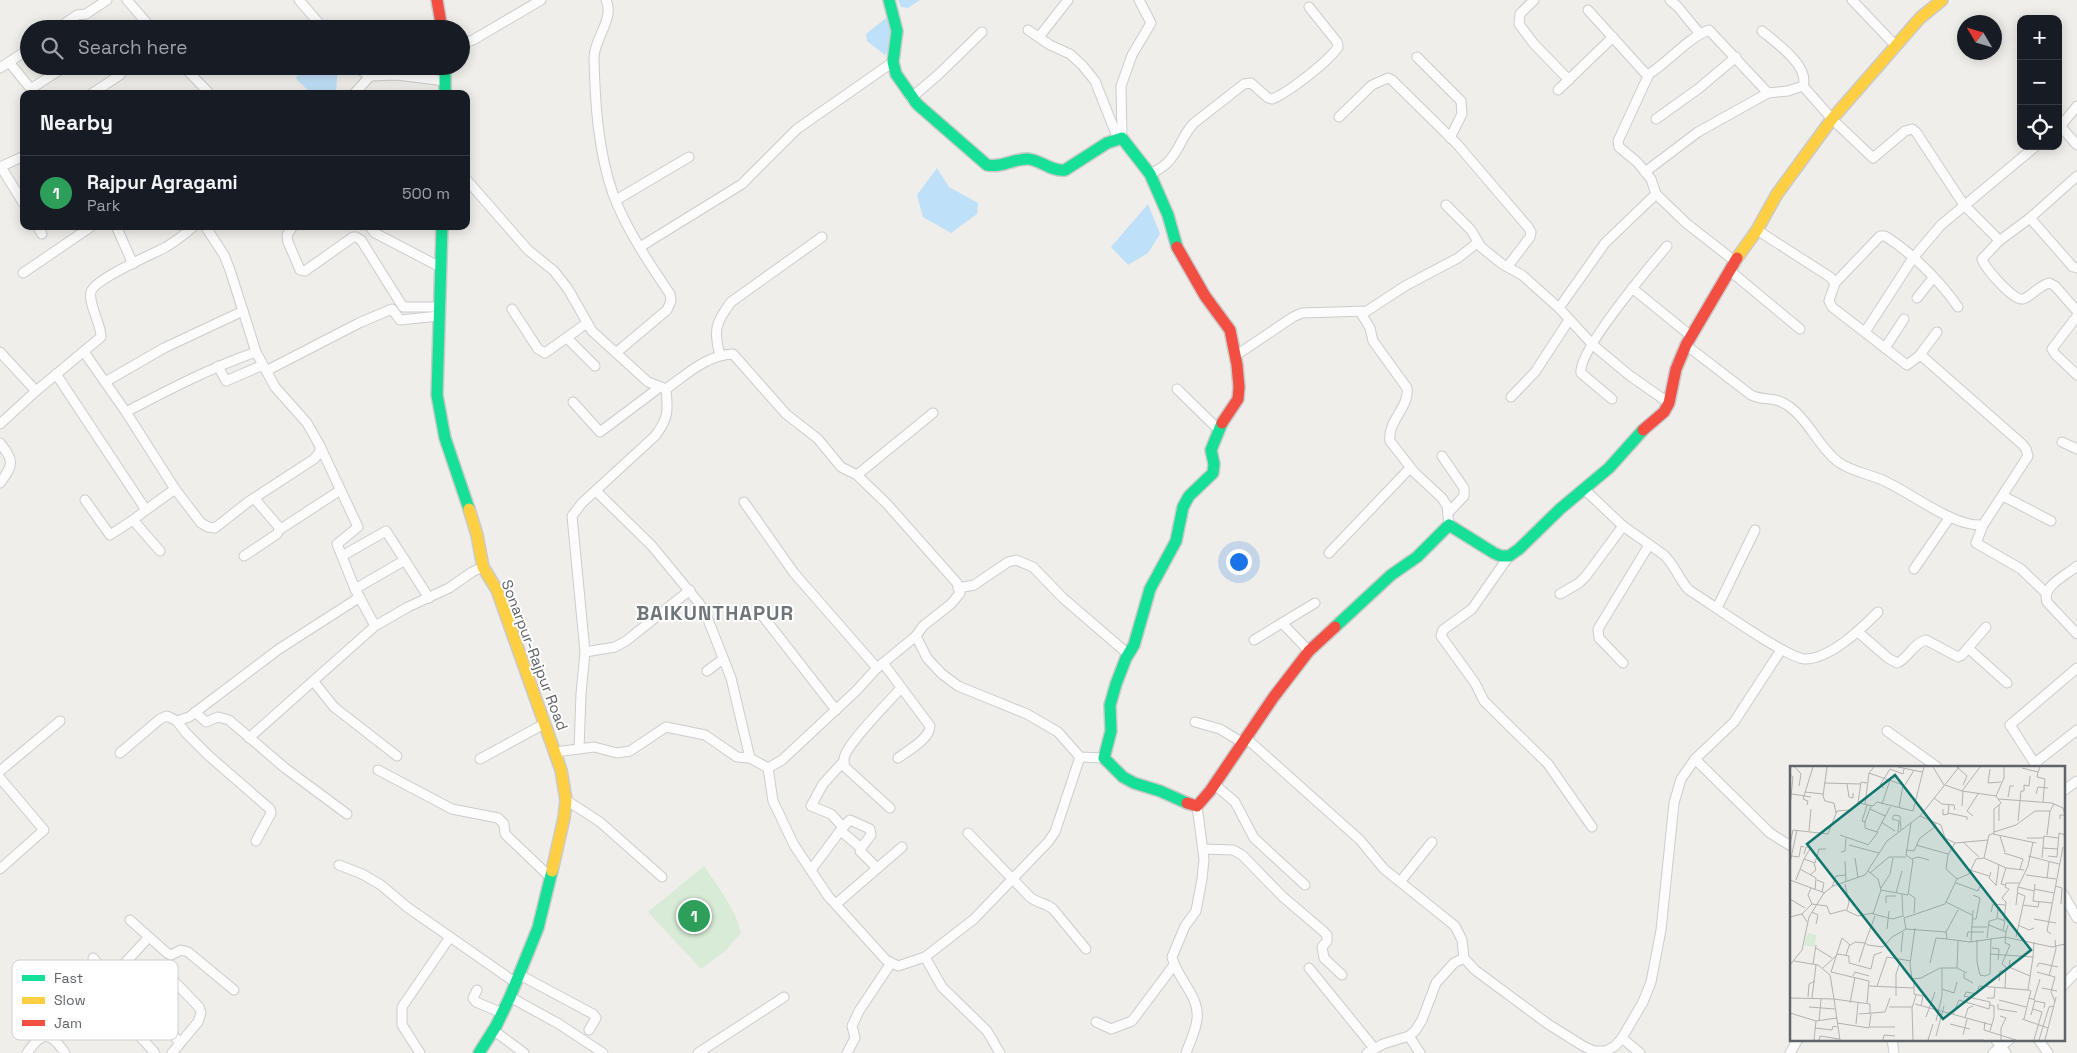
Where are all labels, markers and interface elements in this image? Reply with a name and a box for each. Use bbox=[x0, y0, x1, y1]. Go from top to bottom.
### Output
north arrow bbox=[1957, 15, 2002, 60]
map controls bbox=[2017, 15, 2062, 150]
button: + bbox=[2017, 15, 2062, 60]
search box bbox=[20, 20, 470, 75]
icon: search bbox=[38, 34, 66, 62]
text: Search here bbox=[78, 35, 188, 60]
button: − bbox=[2017, 60, 2062, 105]
button: locate bbox=[2017, 105, 2062, 150]
text: Nearby bbox=[40, 109, 113, 136]
text: Rajpur Agragami bbox=[87, 170, 238, 195]
text: 1 bbox=[52, 183, 60, 204]
text: 500 m bbox=[402, 183, 450, 204]
text: Park bbox=[87, 195, 120, 216]
your location bbox=[1226, 549, 1252, 575]
street label: Sonarpur-Rajpur Road bbox=[497, 577, 573, 733]
district label: BAIKUNTHAPUR bbox=[636, 600, 794, 626]
inset map bbox=[1790, 766, 2064, 1040]
pin: 1 bbox=[678, 897, 710, 935]
legend bbox=[12, 960, 178, 1040]
text: Fast bbox=[54, 969, 83, 987]
text: Slow bbox=[54, 991, 86, 1009]
text: Jam bbox=[54, 1014, 82, 1032]

